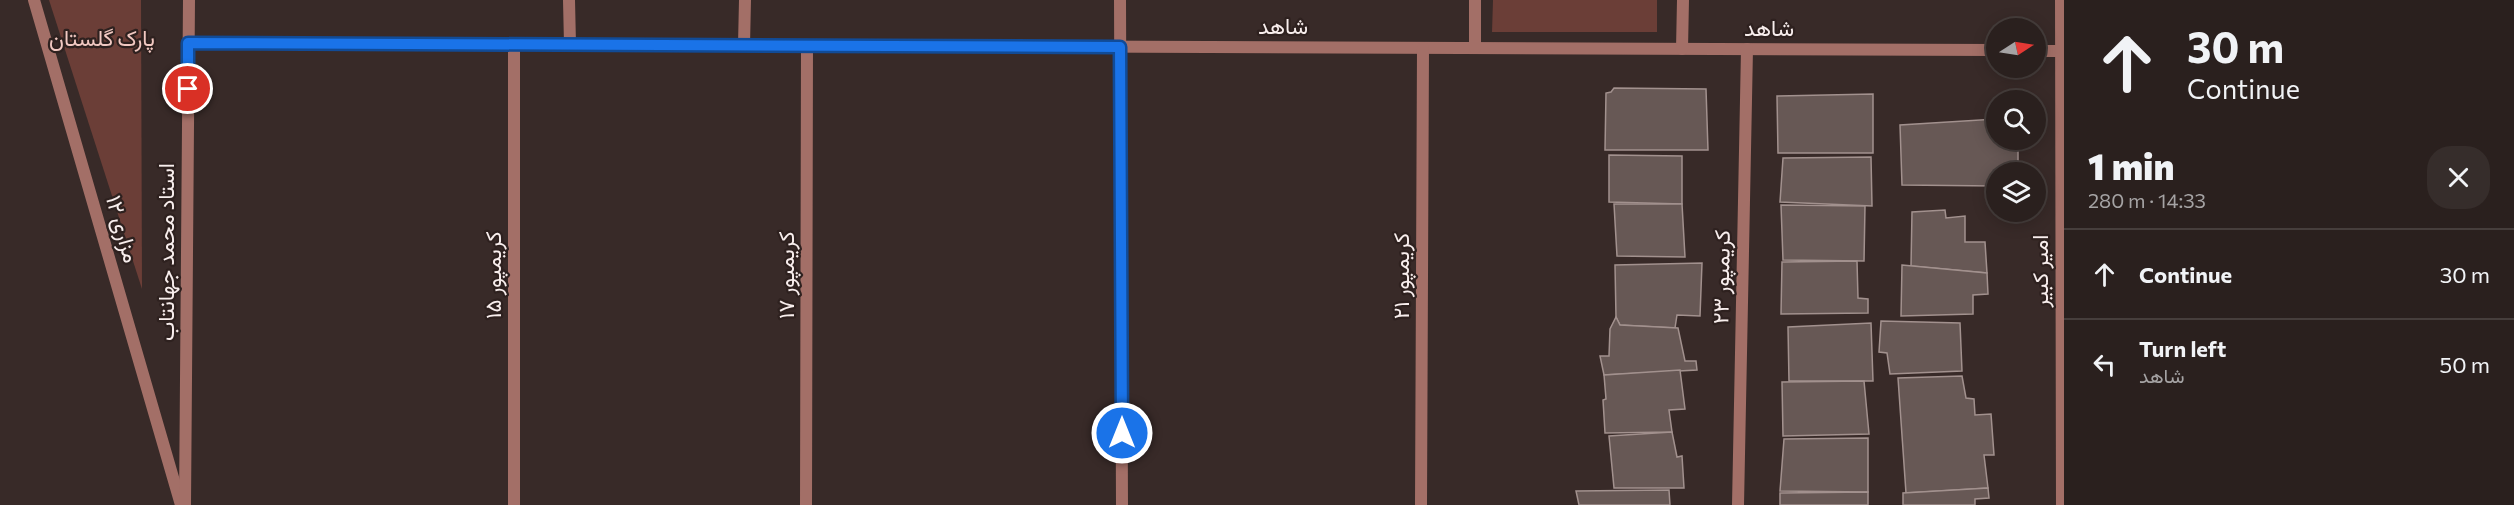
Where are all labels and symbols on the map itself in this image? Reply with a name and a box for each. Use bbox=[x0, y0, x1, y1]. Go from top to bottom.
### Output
street label: شاهد bbox=[1258, 12, 1308, 39]
street label: شاهد bbox=[1744, 14, 1794, 41]
north arrow bbox=[1986, 18, 2046, 78]
park label: پارک گلستان bbox=[49, 24, 155, 53]
pin bbox=[162, 63, 213, 114]
street label: استاد محمد جهانتاب bbox=[152, 163, 180, 341]
street label: مزاری ۱۲ bbox=[100, 192, 146, 266]
street label: کریمپور ۲۳ bbox=[1706, 229, 1737, 324]
street label: کریمپور ۱۵ bbox=[479, 231, 508, 319]
street label: کریمپور ۱۷ bbox=[772, 231, 801, 319]
street label: کریمپور ۲۱ bbox=[1387, 233, 1416, 319]
street label: امیر کبیر bbox=[2026, 235, 2054, 308]
position arrow bbox=[1090, 401, 1154, 465]

